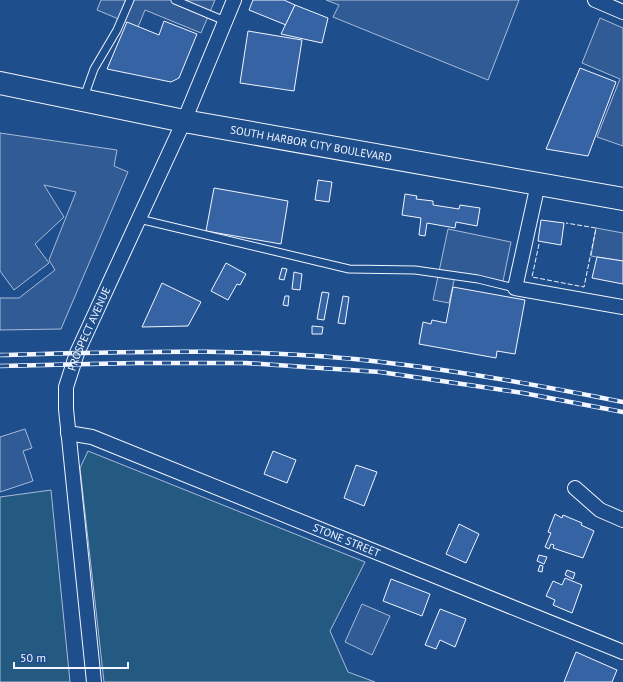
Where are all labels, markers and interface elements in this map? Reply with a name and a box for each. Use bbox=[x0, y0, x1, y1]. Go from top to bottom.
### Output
street label: SOUTH HARBOR CITY BOULEVARD bbox=[229, 122, 393, 165]
street label: PROSPECT AVENUE bbox=[65, 285, 114, 373]
street label: STONE STREET bbox=[311, 520, 382, 560]
scale bar bbox=[14, 644, 128, 670]
text: 50 m bbox=[20, 650, 46, 665]

